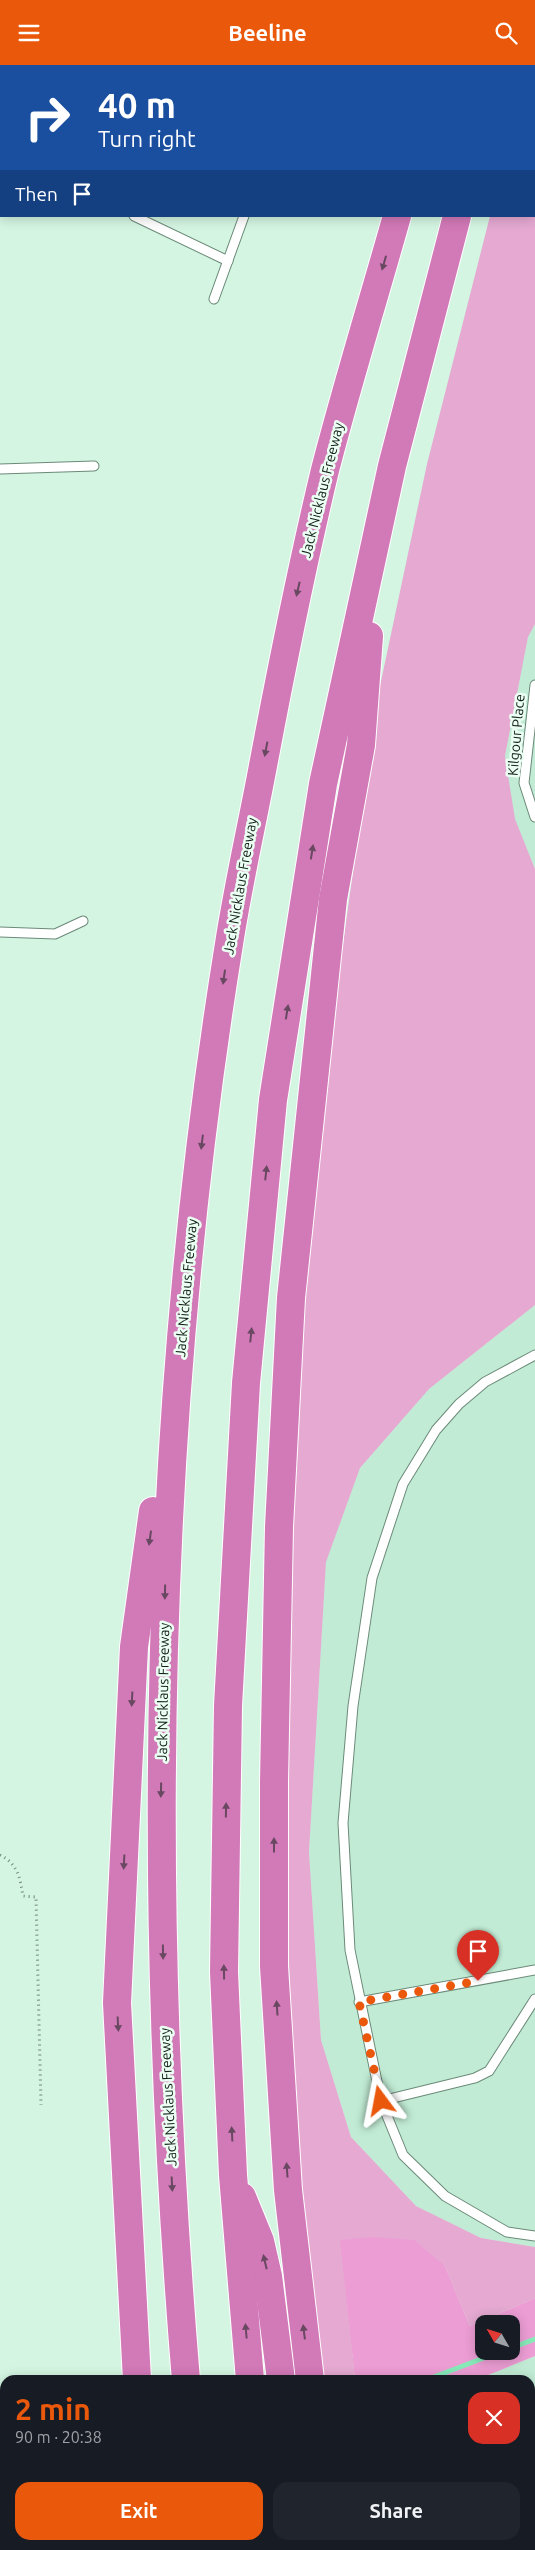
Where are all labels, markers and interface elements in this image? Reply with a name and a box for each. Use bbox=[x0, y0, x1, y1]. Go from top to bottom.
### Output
icon: menu bbox=[15, 19, 43, 47]
icon: search bbox=[492, 19, 520, 47]
text: Beeline bbox=[228, 20, 307, 45]
icon: right bbox=[15, 85, 80, 150]
text: 40 m bbox=[98, 85, 176, 125]
text: Turn right bbox=[98, 126, 196, 151]
icon: arrive bbox=[68, 180, 96, 208]
text: Then bbox=[15, 183, 58, 205]
one-way arrow bbox=[380, 256, 388, 271]
street label: Jack Nicklaus Freeway bbox=[297, 421, 347, 559]
one-way arrow bbox=[294, 582, 302, 597]
street label: Kilgour Place bbox=[504, 693, 528, 777]
one-way arrow bbox=[262, 741, 270, 756]
street label: Jack Nicklaus Freeway bbox=[220, 816, 260, 956]
one-way arrow bbox=[308, 843, 316, 859]
one-way arrow bbox=[220, 970, 228, 986]
one-way arrow bbox=[283, 1004, 291, 1020]
one-way arrow bbox=[198, 1134, 206, 1150]
one-way arrow bbox=[262, 1165, 270, 1181]
street label: Jack Nicklaus Freeway bbox=[172, 1218, 200, 1358]
one-way arrow bbox=[247, 1327, 255, 1343]
one-way arrow bbox=[145, 1530, 153, 1546]
one-way arrow bbox=[161, 1584, 169, 1600]
street label: Jack Nicklaus Freeway bbox=[154, 1622, 172, 1761]
one-way arrow bbox=[127, 1691, 135, 1707]
one-way arrow bbox=[156, 1782, 164, 1798]
one-way arrow bbox=[222, 1801, 230, 1817]
one-way arrow bbox=[270, 1837, 278, 1853]
one-way arrow bbox=[119, 1854, 127, 1870]
pin bbox=[457, 1930, 499, 1981]
icon: arrive bbox=[464, 1937, 492, 1965]
one-way arrow bbox=[159, 1944, 167, 1960]
one-way arrow bbox=[220, 1964, 228, 1980]
one-way arrow bbox=[272, 2000, 280, 2016]
one-way arrow bbox=[115, 2016, 123, 2032]
street label: Jack Nicklaus Freeway bbox=[156, 2027, 180, 2167]
position arrow bbox=[354, 2074, 406, 2126]
one-way arrow bbox=[227, 2126, 235, 2142]
one-way arrow bbox=[282, 2162, 290, 2178]
one-way arrow bbox=[169, 2177, 177, 2193]
one-way arrow bbox=[261, 2255, 269, 2270]
north arrow bbox=[475, 2315, 520, 2360]
map controls bbox=[475, 2315, 520, 2360]
one-way arrow bbox=[241, 2323, 249, 2339]
one-way arrow bbox=[300, 2323, 308, 2339]
text: 2 min bbox=[15, 2392, 91, 2426]
button: close bbox=[468, 2392, 520, 2444]
text: 90 m · 20:38 bbox=[15, 2428, 102, 2446]
button: Exit bbox=[15, 2482, 263, 2540]
button: Share bbox=[273, 2482, 520, 2540]

